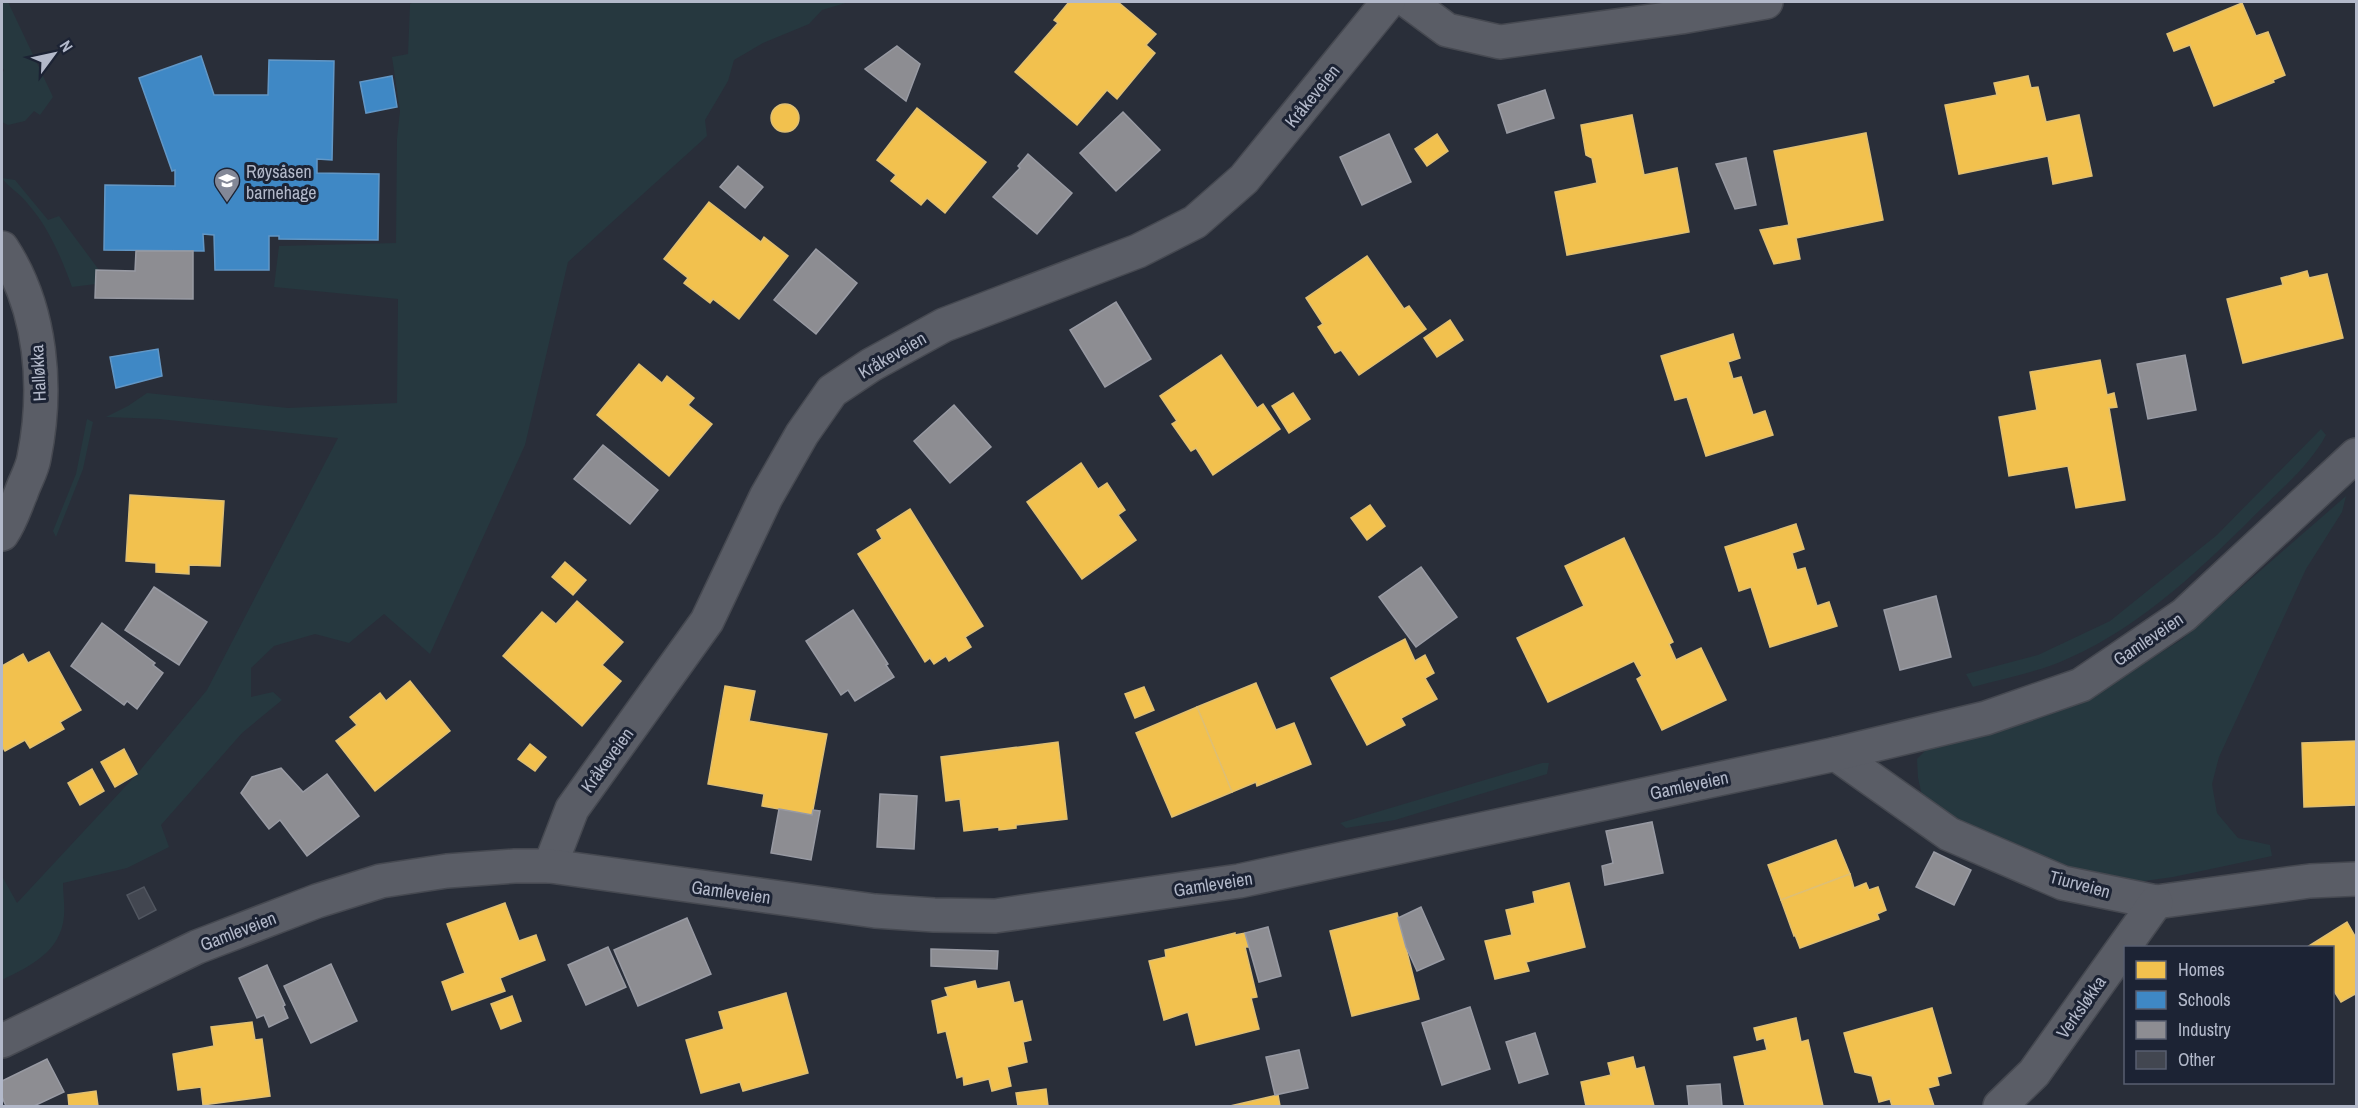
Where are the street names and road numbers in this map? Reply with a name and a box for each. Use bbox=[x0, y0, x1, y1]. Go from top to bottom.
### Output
street label: Kråkeveien bbox=[1279, 59, 1345, 133]
street label: Kråkeveien bbox=[853, 326, 931, 384]
street label: Halløkka bbox=[24, 344, 52, 402]
street label: Gamleveien bbox=[2108, 606, 2188, 672]
street label: Kråkeveien bbox=[575, 722, 639, 798]
street label: Gamleveien bbox=[1647, 765, 1731, 805]
street label: Tiurveien bbox=[2047, 864, 2113, 904]
street label: Gamleveien bbox=[1172, 865, 1254, 903]
street label: Gamleveien bbox=[690, 874, 772, 910]
street label: Gamleveien bbox=[196, 905, 280, 957]
street label: Verksløkka bbox=[2050, 971, 2112, 1043]

